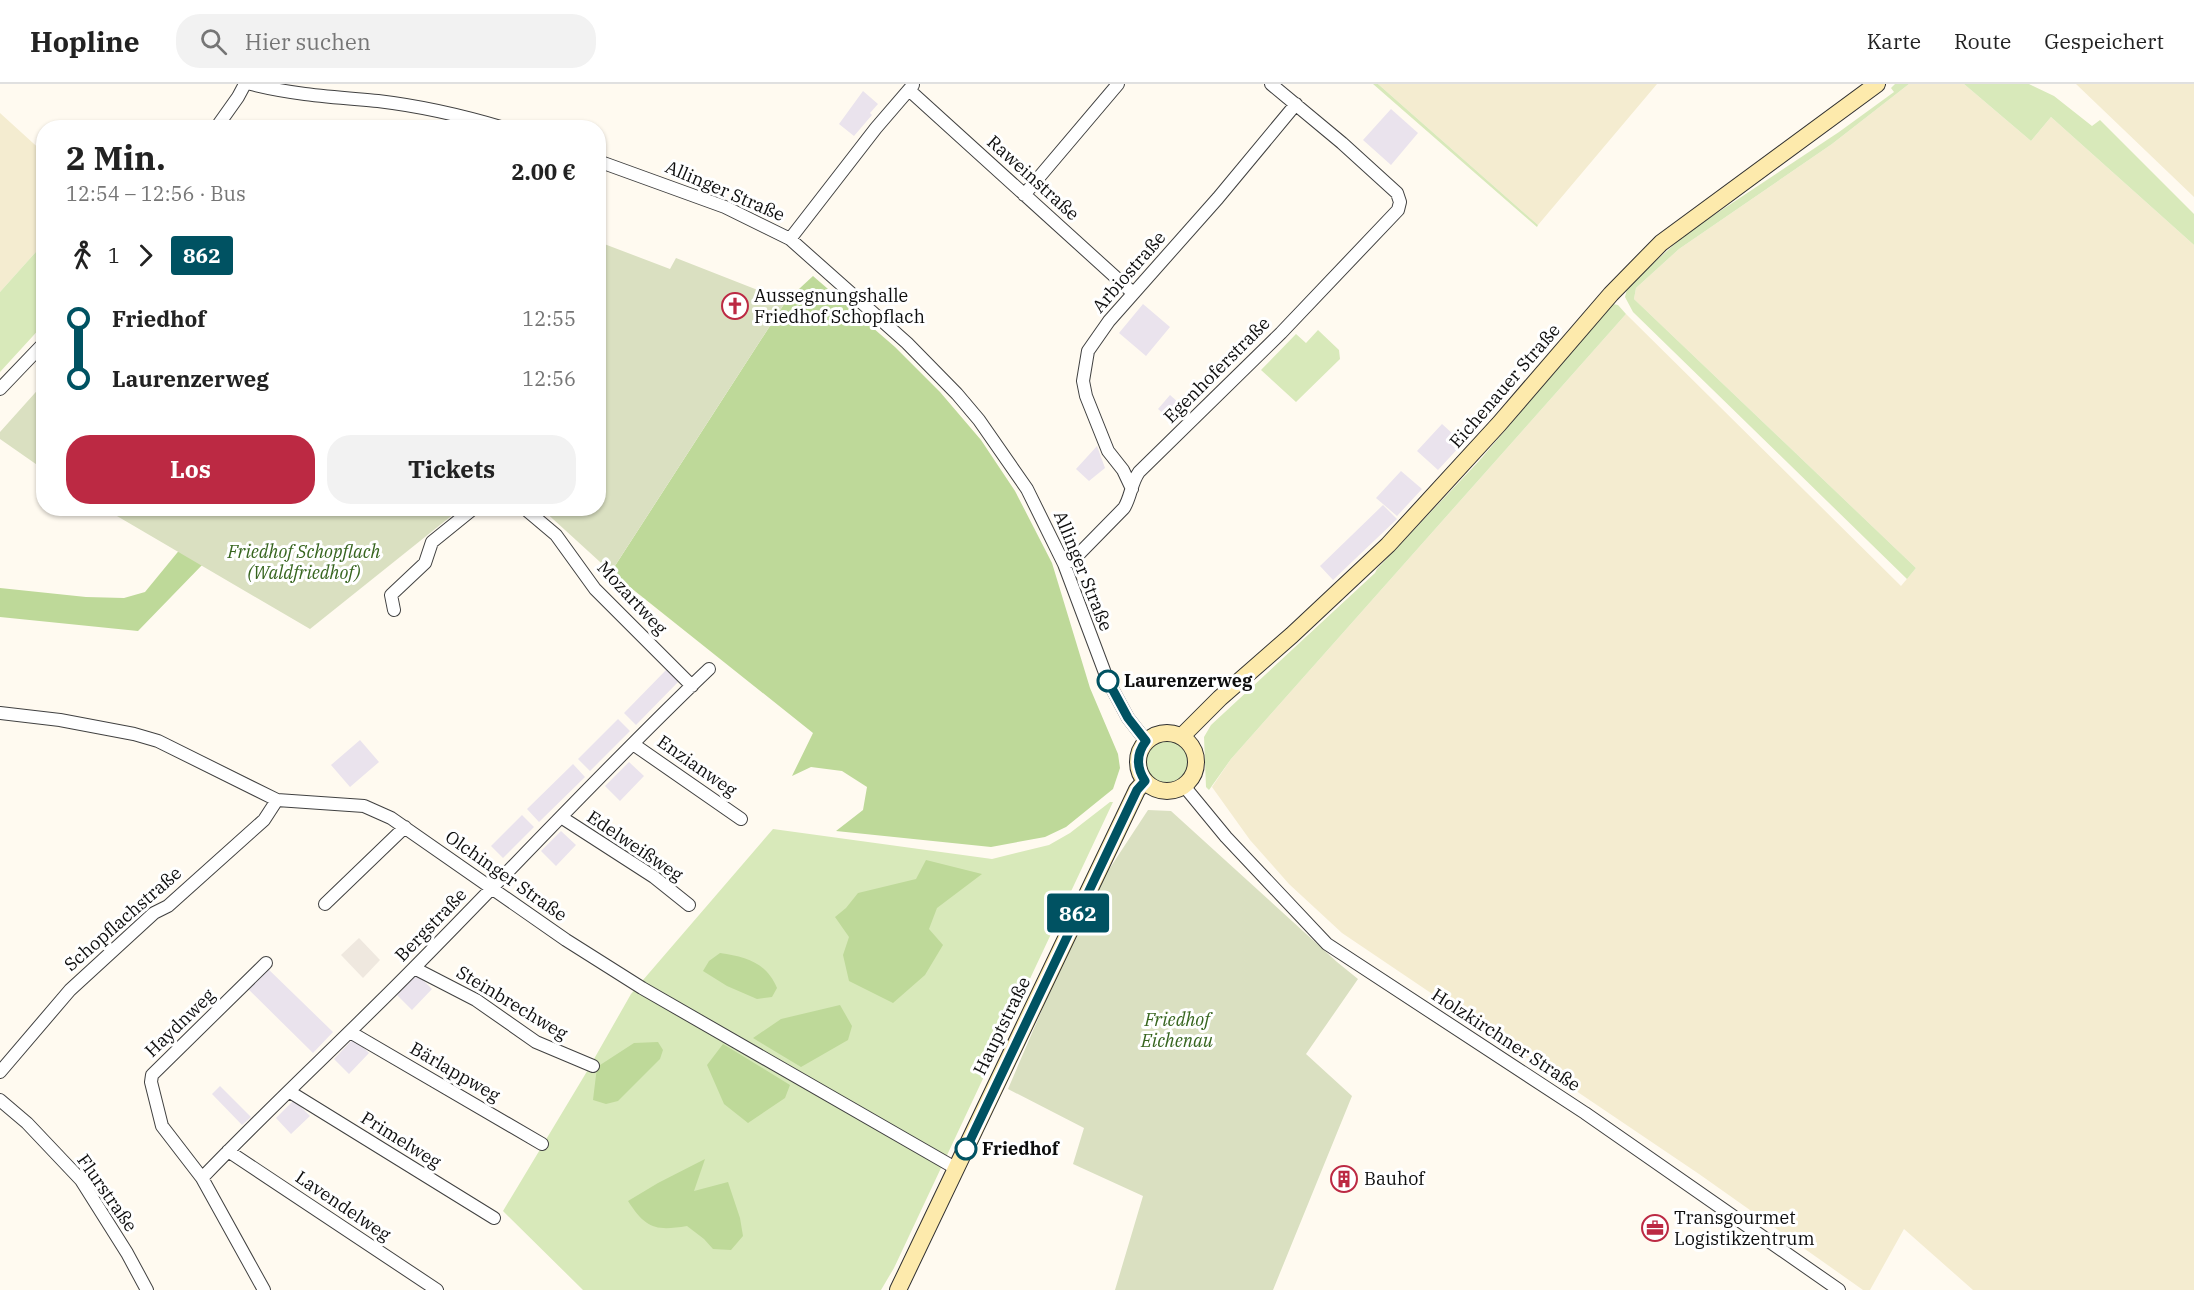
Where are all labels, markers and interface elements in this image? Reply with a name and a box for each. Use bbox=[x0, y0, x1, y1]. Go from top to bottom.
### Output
search box bbox=[176, 14, 596, 68]
text: Hopline bbox=[30, 23, 140, 60]
icon: search bbox=[197, 25, 230, 58]
text: Hier suchen bbox=[245, 27, 371, 56]
text: Karte bbox=[1867, 27, 1921, 55]
text: Route bbox=[1954, 27, 2011, 55]
text: Gespeichert bbox=[2044, 27, 2164, 55]
street label: Raweinstraße bbox=[982, 130, 1084, 225]
text: 2 Min. bbox=[66, 136, 166, 179]
street label: Allinger Straße bbox=[662, 155, 788, 226]
text: 2.00 € bbox=[511, 157, 576, 186]
text: 12:54 – 12:56 · Bus bbox=[66, 180, 246, 207]
street label: Arbiostraße bbox=[1087, 226, 1170, 317]
icon: walk bbox=[66, 239, 99, 272]
icon: forward bbox=[129, 239, 162, 272]
text: 862 bbox=[183, 241, 221, 269]
text: 1 bbox=[108, 242, 120, 269]
place label: Aussegnungshalle Friedhof Schopflach bbox=[754, 284, 925, 328]
church icon: Aussegnungshalle Friedhof Schopflach bbox=[720, 291, 750, 321]
text: Friedhof bbox=[112, 304, 206, 333]
text: 12:55 bbox=[522, 305, 576, 332]
street label: Egenhoferstraße bbox=[1159, 312, 1275, 428]
street label: Eichenauer Straße bbox=[1444, 319, 1565, 453]
text: Laurenzerweg bbox=[112, 364, 269, 393]
text: 12:56 bbox=[522, 365, 576, 392]
button: Los bbox=[66, 435, 315, 504]
button: Tickets bbox=[327, 435, 576, 504]
street label: Allinger Straße bbox=[1049, 507, 1118, 634]
park label: Friedhof Schopflach (Waldfriedhof) bbox=[227, 540, 380, 584]
street label: Mozartweg bbox=[592, 556, 672, 639]
place label: Laurenzerweg bbox=[1124, 669, 1253, 692]
marker: Laurenzerweg bbox=[1097, 670, 1119, 692]
street label: Enzianweg bbox=[653, 730, 742, 802]
street label: Edelweißweg bbox=[583, 805, 688, 886]
street label: Olchinger Straße bbox=[441, 825, 572, 926]
street label: Schopflachstraße bbox=[59, 861, 186, 976]
street label: Bergstraße bbox=[390, 883, 471, 966]
line badge: 862 bbox=[1044, 894, 1112, 932]
text: 862 bbox=[1059, 899, 1097, 927]
street label: Steinbrechweg bbox=[452, 960, 572, 1045]
street label: Hauptstraße bbox=[968, 973, 1035, 1079]
street label: Haydnweg bbox=[140, 983, 220, 1062]
street label: Holzkirchner Straße bbox=[1428, 983, 1585, 1096]
park label: Friedhof Eichenau bbox=[1140, 1008, 1214, 1052]
street label: Bärlappweg bbox=[406, 1037, 505, 1107]
street label: Primelweg bbox=[357, 1106, 446, 1173]
place label: Friedhof bbox=[982, 1137, 1061, 1160]
marker: Friedhof bbox=[955, 1138, 977, 1160]
street label: Flurstraße bbox=[72, 1149, 143, 1236]
building icon: Bauhof bbox=[1329, 1164, 1359, 1194]
street label: Lavendelweg bbox=[291, 1165, 396, 1246]
place label: Bauhof bbox=[1364, 1167, 1426, 1190]
place label: Transgourmet Logistikzentrum bbox=[1674, 1206, 1815, 1250]
office icon: Transgourmet Logistikzentrum bbox=[1640, 1213, 1670, 1243]

